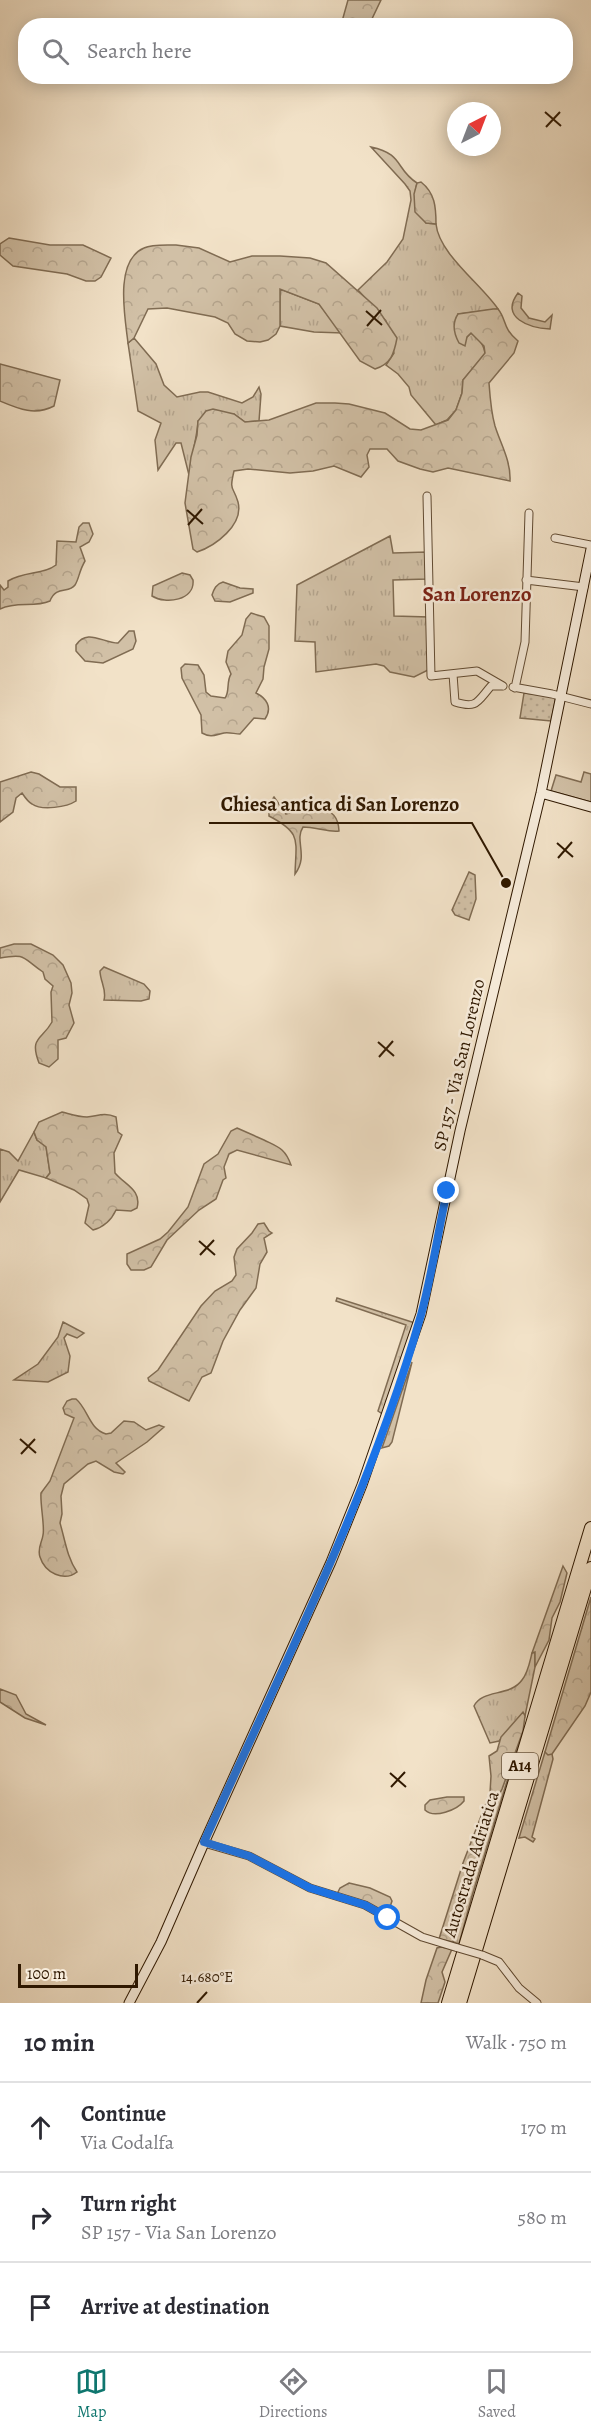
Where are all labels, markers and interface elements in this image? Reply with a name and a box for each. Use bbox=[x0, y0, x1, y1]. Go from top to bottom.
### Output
search box bbox=[18, 18, 573, 84]
icon: search bbox=[39, 35, 72, 68]
text: Search here bbox=[87, 36, 192, 66]
north arrow bbox=[447, 102, 501, 156]
district label: San Lorenzo bbox=[423, 580, 532, 608]
callout: Chiesa antica di San Lorenzo bbox=[209, 785, 472, 823]
text: Chiesa antica di San Lorenzo bbox=[221, 791, 459, 818]
street label: SP 157 - Via San Lorenzo bbox=[428, 977, 490, 1153]
route end bbox=[433, 1177, 459, 1203]
road number: A14 bbox=[502, 1753, 538, 1779]
street label: Autostrada Adriatica bbox=[437, 1787, 505, 1941]
route start bbox=[374, 1904, 400, 1930]
scale bar bbox=[18, 1961, 138, 1988]
text: 100 m bbox=[27, 1963, 66, 1985]
text: 14.680°E bbox=[181, 1967, 233, 1987]
text: 10 min bbox=[24, 2025, 95, 2060]
text: Walk · 750 m bbox=[466, 2029, 567, 2056]
text: Continue bbox=[81, 2099, 166, 2129]
icon: ahead bbox=[24, 2111, 57, 2144]
text: 170 m bbox=[521, 2114, 567, 2141]
text: Via Codalfa bbox=[81, 2129, 174, 2156]
text: Turn right bbox=[81, 2189, 177, 2219]
icon: right bbox=[24, 2201, 57, 2234]
text: 580 m bbox=[517, 2204, 567, 2231]
text: SP 157 - Via San Lorenzo bbox=[81, 2219, 277, 2246]
icon: arrive bbox=[24, 2291, 57, 2324]
text: Arrive at destination bbox=[81, 2292, 270, 2322]
tab: Map bbox=[75, 2365, 108, 2423]
tab: Directions bbox=[259, 2365, 327, 2423]
tab: Saved bbox=[478, 2365, 516, 2423]

